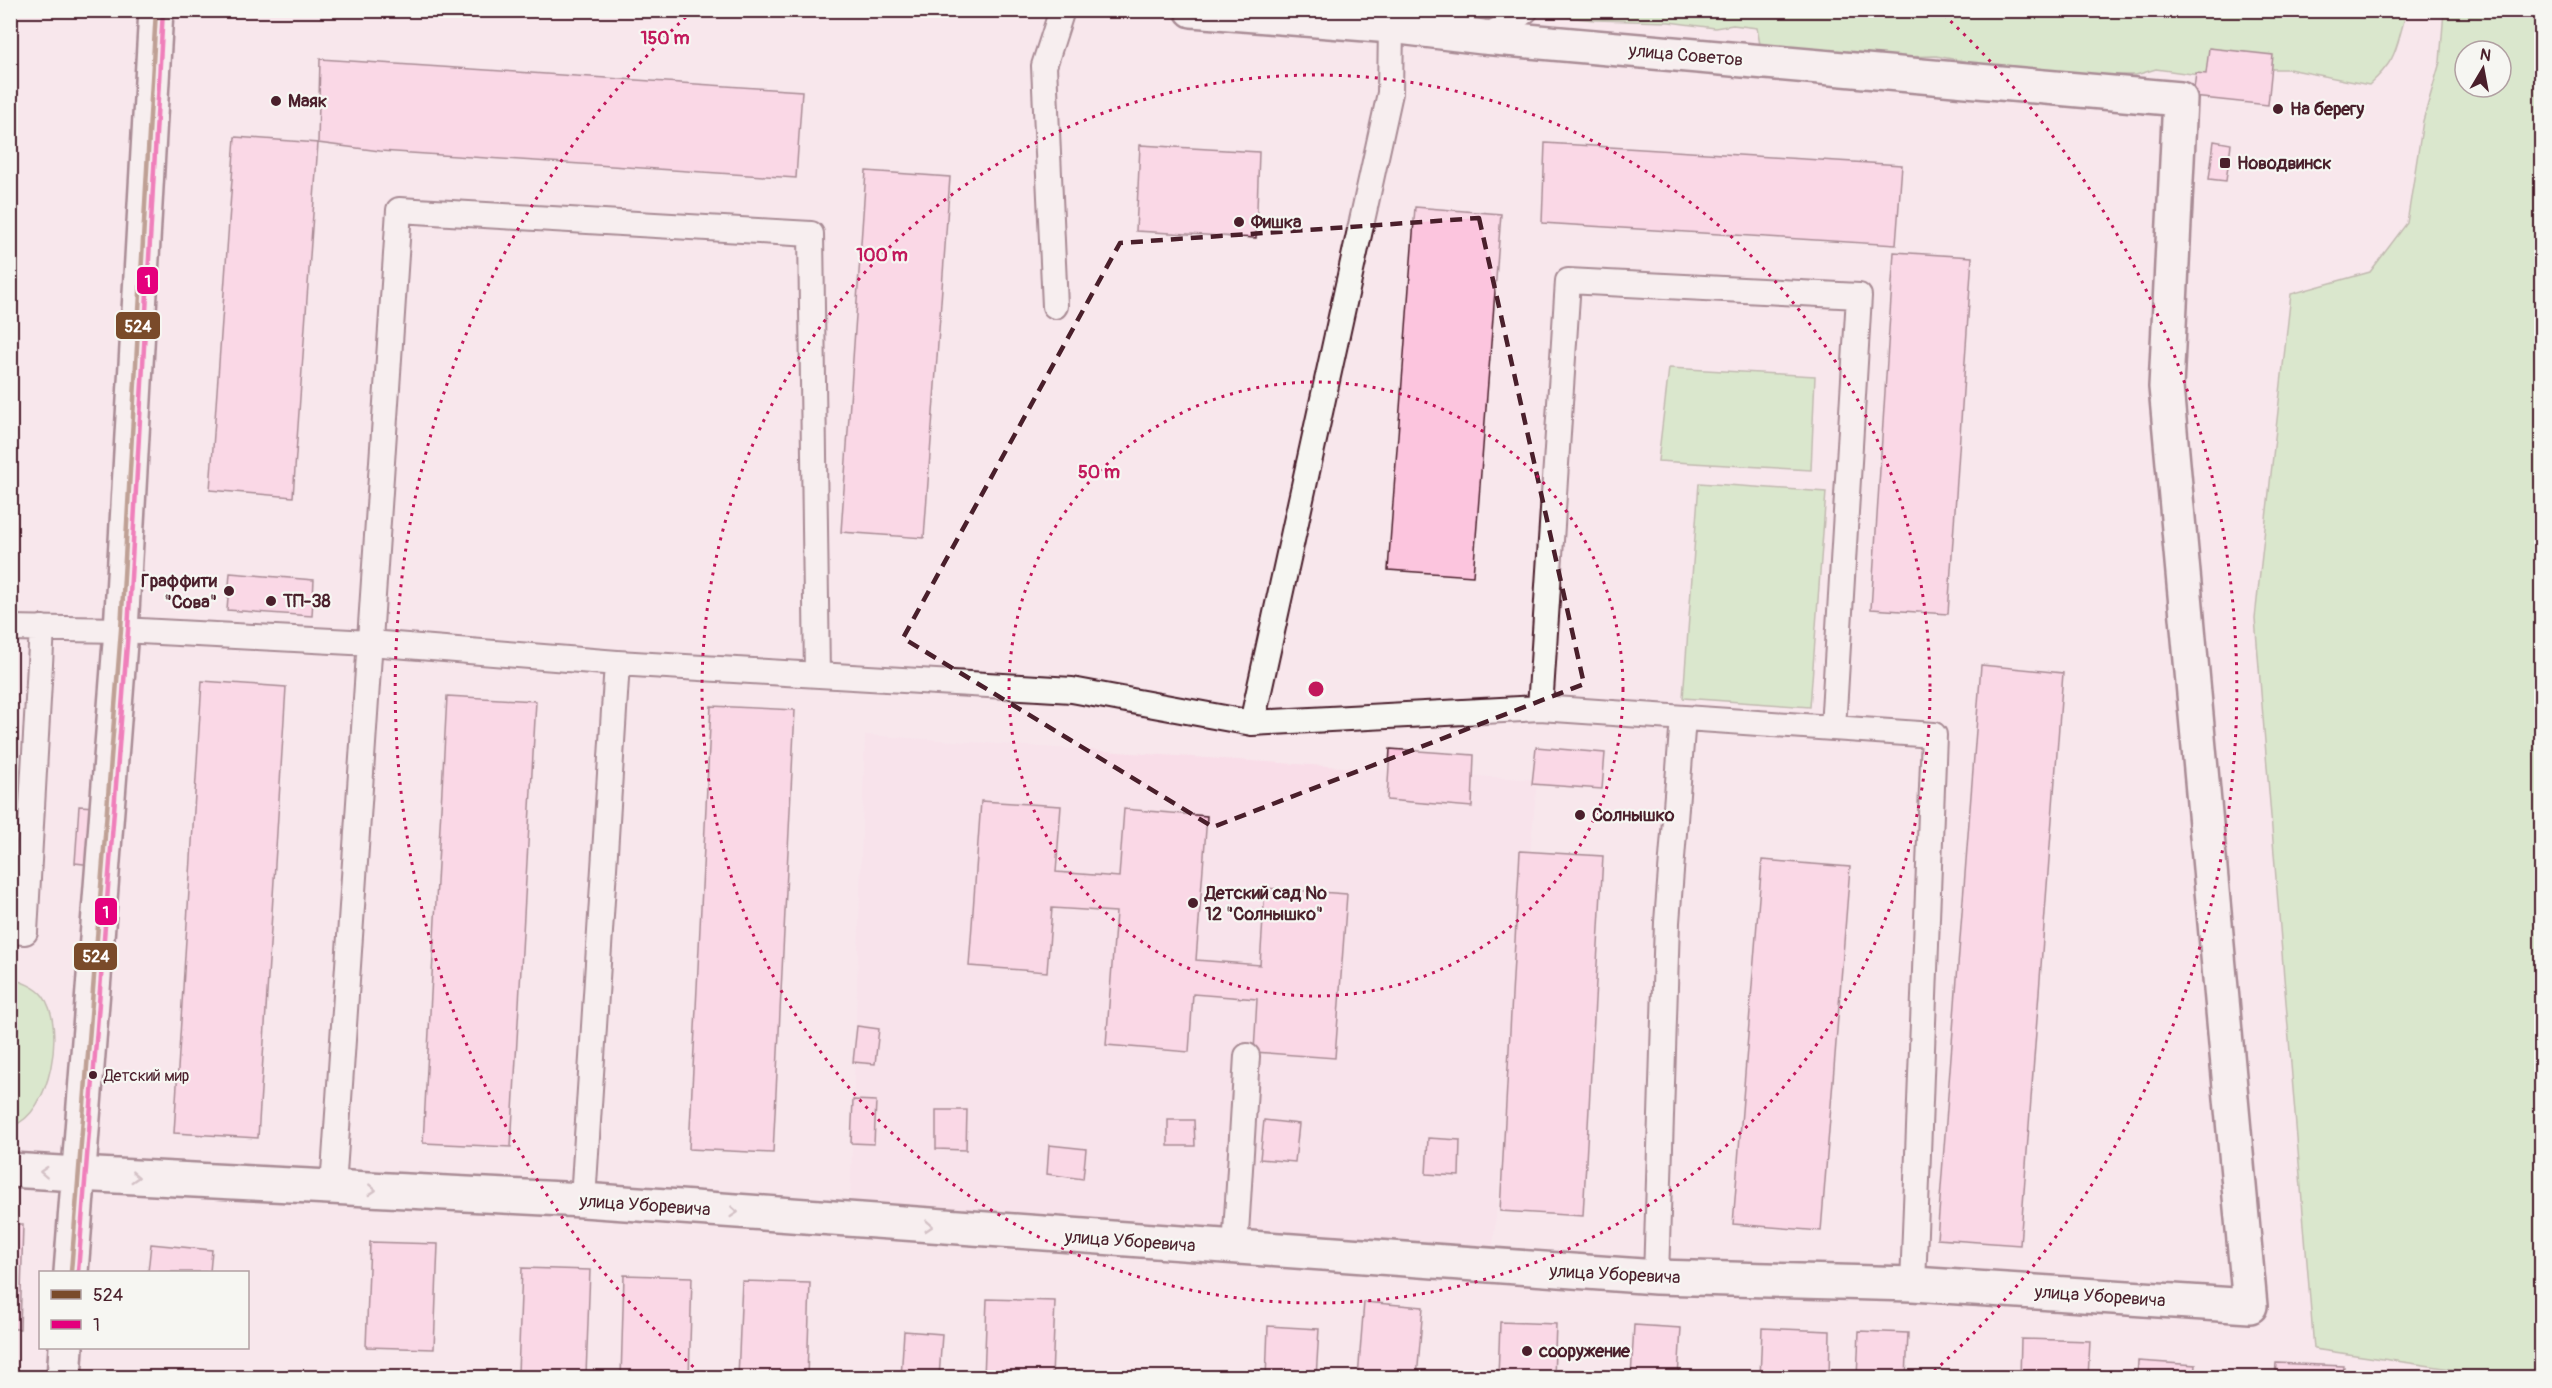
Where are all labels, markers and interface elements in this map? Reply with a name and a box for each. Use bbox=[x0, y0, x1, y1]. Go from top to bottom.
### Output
text: 150 m bbox=[641, 27, 690, 50]
street label: улица Советов bbox=[1627, 39, 1744, 72]
north arrow bbox=[2453, 39, 2513, 99]
text: N bbox=[2478, 44, 2493, 66]
place label: Маяк bbox=[288, 90, 327, 113]
marker: Маяк bbox=[269, 94, 283, 108]
place label: На берегу bbox=[2290, 98, 2364, 121]
marker: На берегу bbox=[2271, 102, 2285, 116]
place label: Новодвинск bbox=[2237, 152, 2332, 175]
marker: Новодвинск bbox=[2218, 156, 2232, 170]
place label: Фишка bbox=[1250, 211, 1302, 234]
marker: Фишка bbox=[1232, 215, 1246, 229]
text: 100 m bbox=[856, 244, 908, 267]
line badge: 1 bbox=[136, 266, 159, 295]
text: 1 bbox=[145, 272, 151, 292]
line badge: 524 bbox=[115, 311, 161, 340]
text: 524 bbox=[125, 317, 152, 337]
text: 50 m bbox=[1078, 461, 1120, 484]
place label: Граффити "Сова" bbox=[141, 570, 217, 614]
marker: Граффити "Сова" bbox=[222, 584, 236, 598]
place label: ТП-38 bbox=[282, 590, 331, 613]
marker: ТП-38 bbox=[264, 594, 278, 608]
centre of rings bbox=[1306, 679, 1326, 699]
place label: Солнышко bbox=[1592, 804, 1675, 827]
marker: Солнышко bbox=[1573, 808, 1587, 822]
place label: Детский сад № 12 "Солнышко" bbox=[1204, 882, 1327, 926]
marker: Детский сад № 12 "Солнышко" bbox=[1186, 896, 1200, 910]
line badge: 1 bbox=[94, 897, 118, 926]
text: 1 bbox=[103, 903, 109, 923]
line badge: 524 bbox=[73, 942, 118, 971]
text: 524 bbox=[83, 947, 110, 967]
place label: Детский мир bbox=[103, 1066, 189, 1086]
marker: Детский мир bbox=[87, 1069, 99, 1081]
one-way arrow bbox=[39, 1165, 48, 1178]
one-way arrow bbox=[131, 1170, 140, 1183]
one-way arrow bbox=[368, 1184, 377, 1197]
street label: улица Уборевича bbox=[578, 1189, 711, 1222]
one-way arrow bbox=[730, 1205, 739, 1218]
one-way arrow bbox=[924, 1219, 933, 1232]
street label: улица Уборевича bbox=[1063, 1225, 1196, 1258]
street label: улица Уборевича bbox=[1548, 1260, 1681, 1289]
legend bbox=[39, 1271, 249, 1349]
street label: улица Уборевича bbox=[2033, 1280, 2166, 1313]
text: 524 bbox=[93, 1284, 124, 1307]
text: 1 bbox=[93, 1314, 100, 1337]
place label: сооружение bbox=[1538, 1340, 1631, 1363]
marker: сооружение bbox=[1520, 1344, 1534, 1358]

